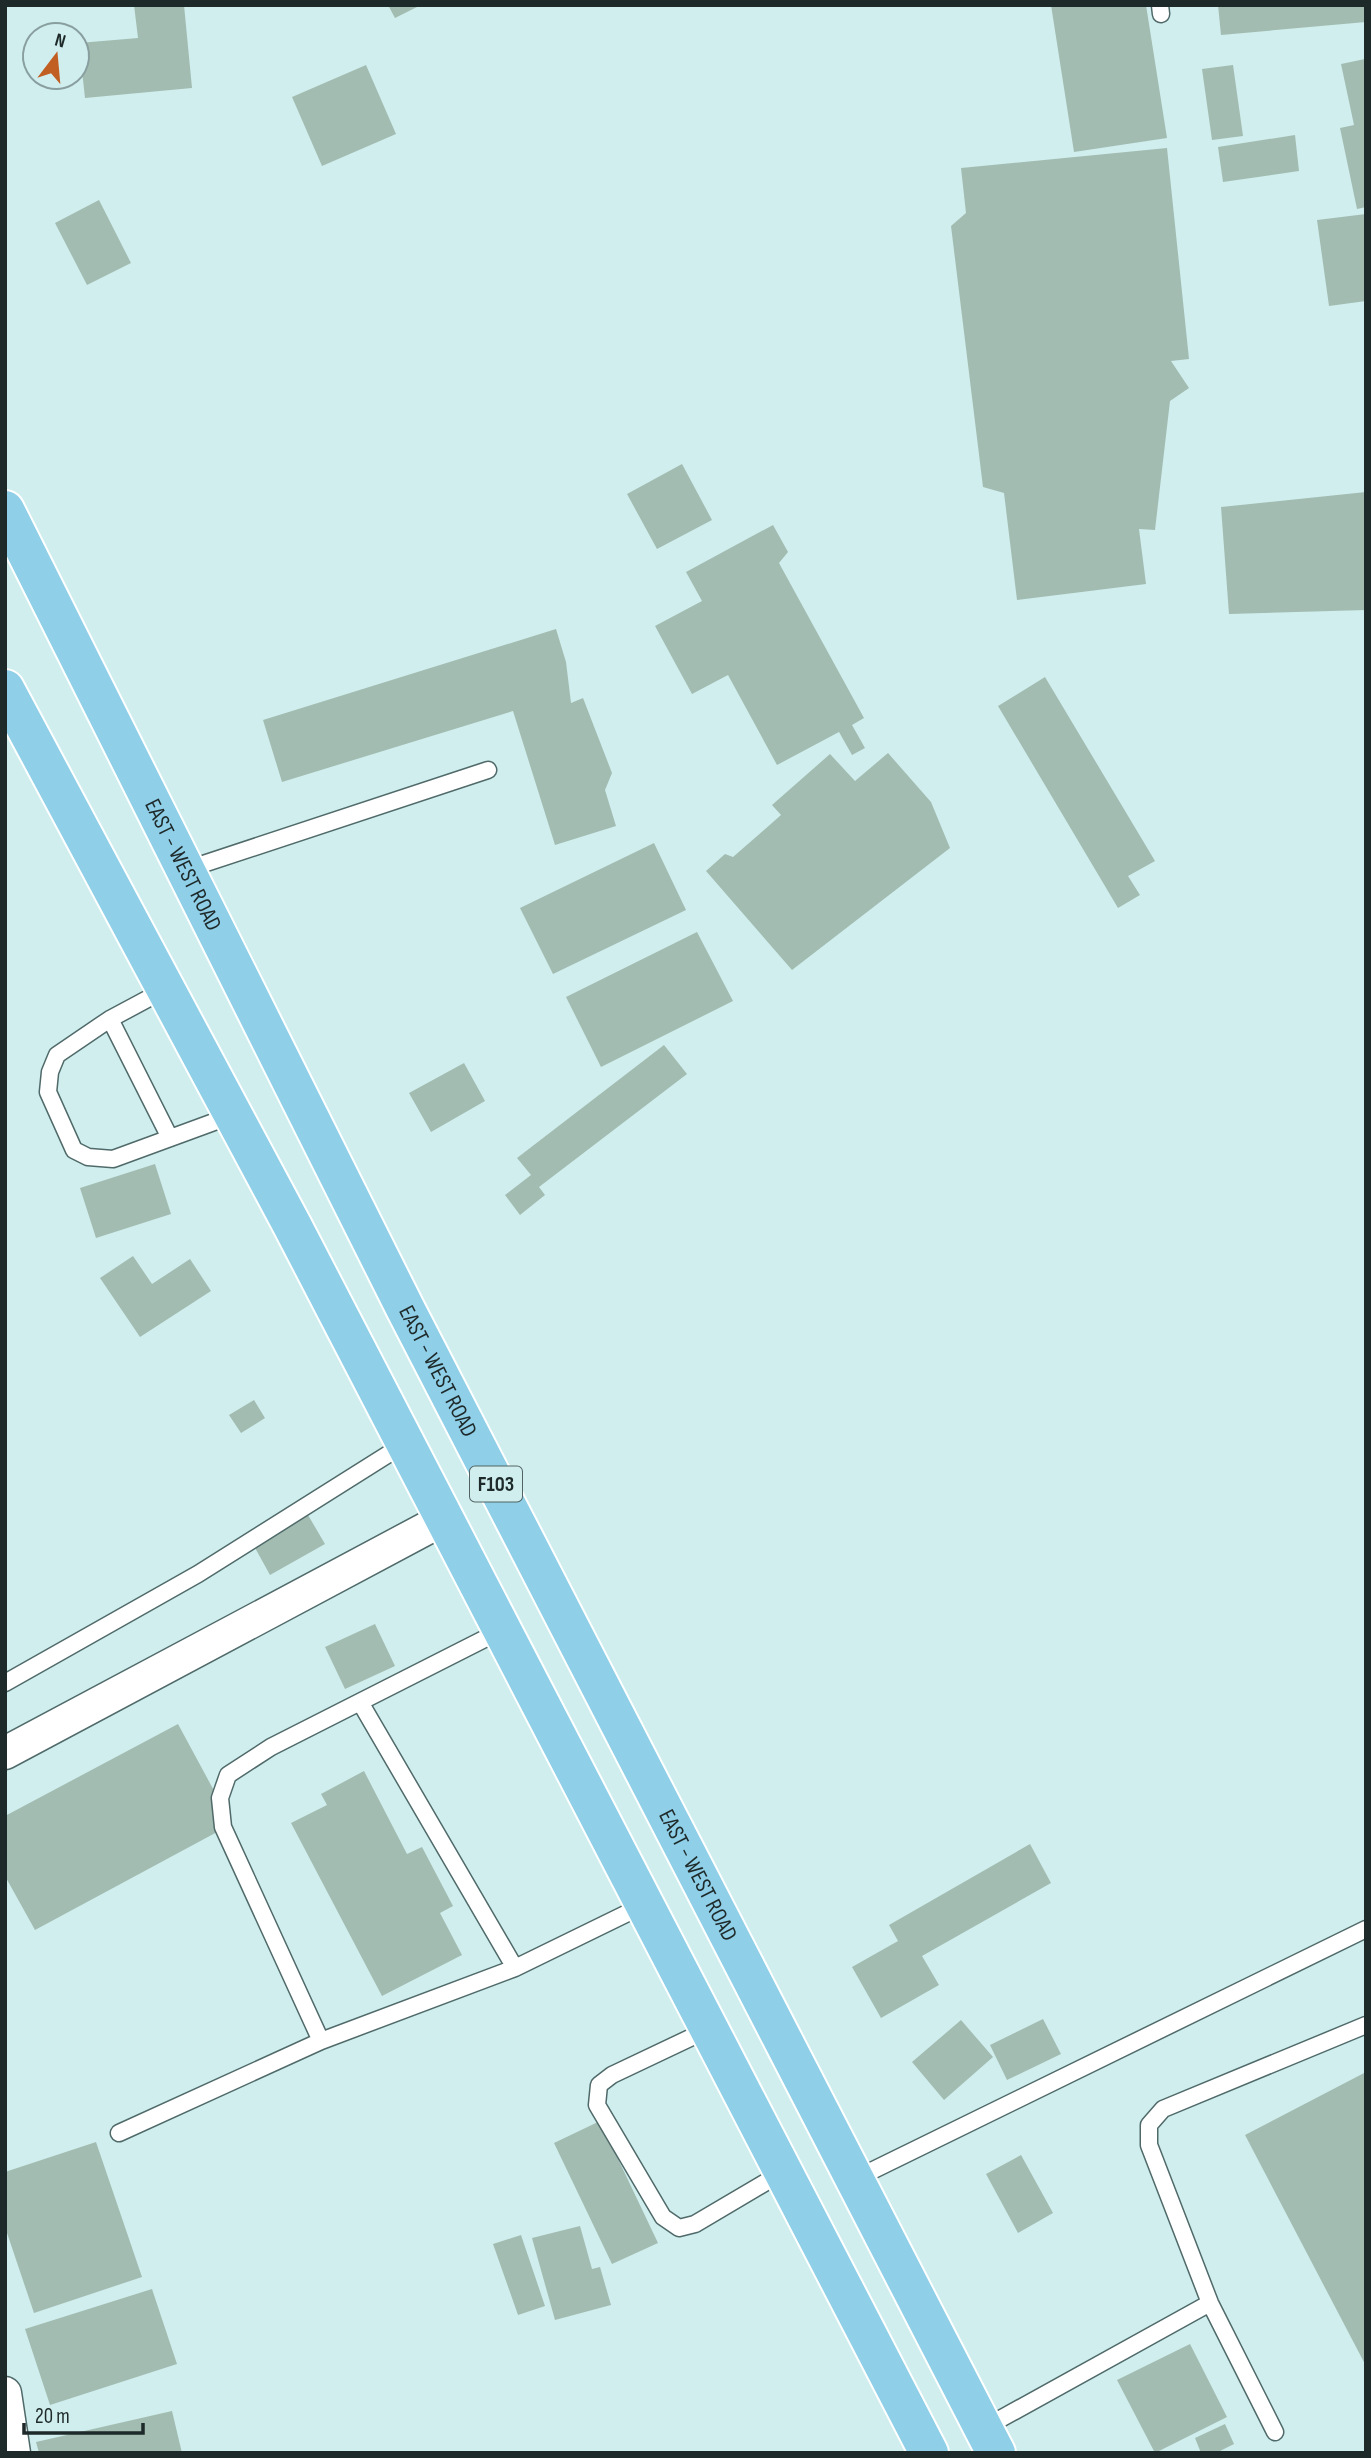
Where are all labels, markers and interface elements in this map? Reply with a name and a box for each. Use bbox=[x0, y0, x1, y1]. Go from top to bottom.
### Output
north arrow bbox=[21, 21, 91, 91]
text: N bbox=[52, 29, 68, 54]
street label: EAST - WEST ROAD bbox=[138, 794, 228, 936]
street label: EAST - WEST ROAD bbox=[392, 1301, 483, 1442]
road number: F103 bbox=[470, 1466, 522, 1502]
street label: EAST - WEST ROAD bbox=[652, 1805, 743, 1946]
scale bar bbox=[24, 2392, 144, 2436]
text: 20 m bbox=[35, 2404, 70, 2429]

